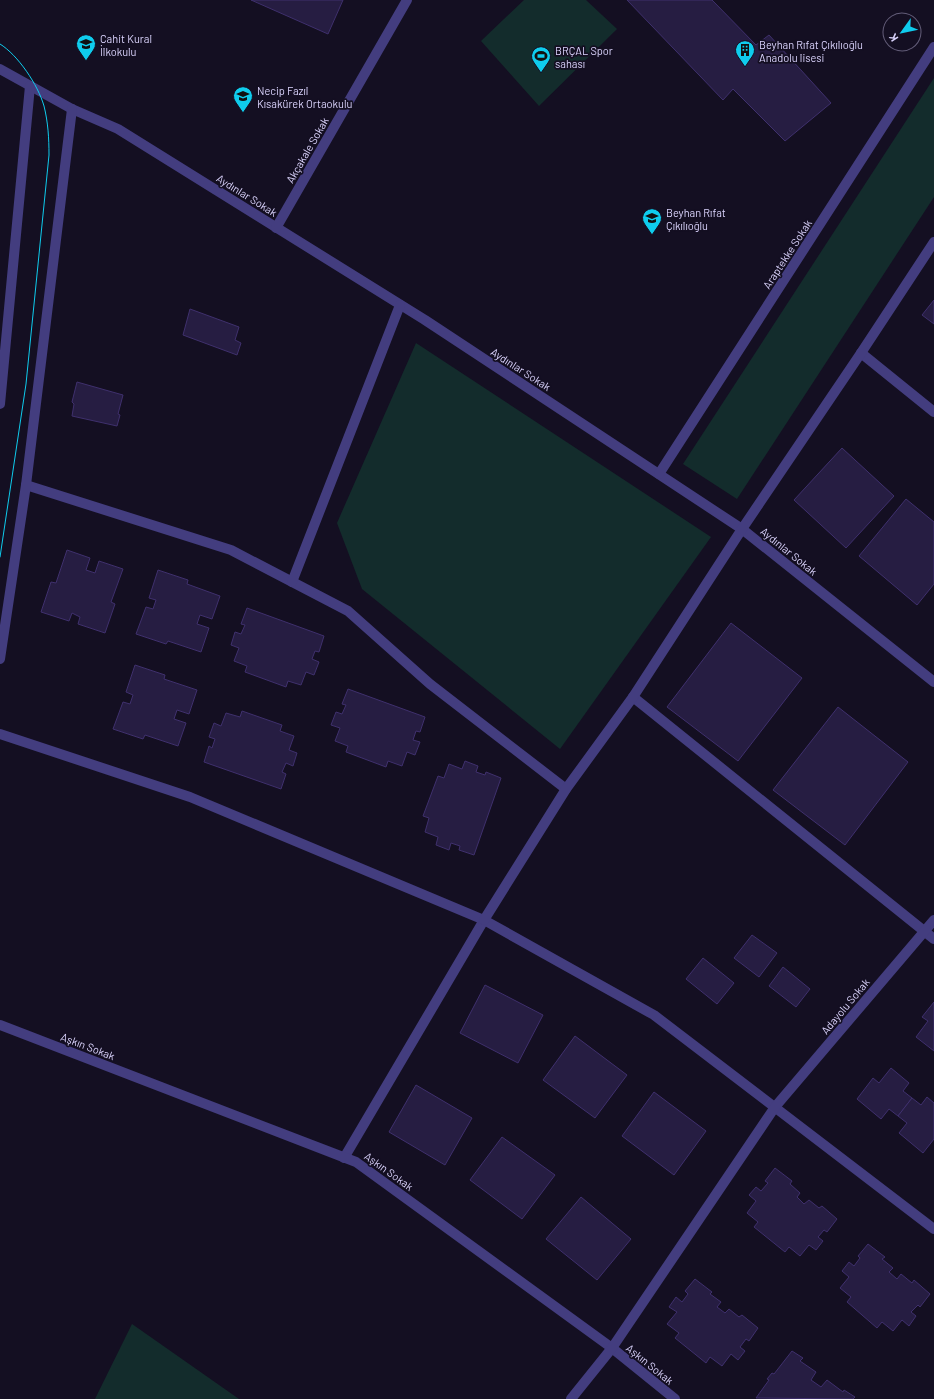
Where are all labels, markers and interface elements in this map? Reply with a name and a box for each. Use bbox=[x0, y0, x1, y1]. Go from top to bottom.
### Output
north arrow bbox=[882, 12, 922, 52]
text: K bbox=[886, 31, 901, 44]
place label: Cahit Kural İlkokulu bbox=[100, 32, 152, 58]
school or university icon: Cahit Kural İlkokulu bbox=[75, 33, 97, 61]
place label: Beyhan Rıfat Çıkılıoğlu Anadolu lisesi bbox=[759, 38, 863, 64]
building icon: Beyhan Rıfat Çıkılıoğlu Anadolu lisesi bbox=[734, 39, 756, 67]
place label: BRÇAL Spor sahası bbox=[555, 44, 613, 70]
sports icon: BRÇAL Spor sahası bbox=[530, 45, 552, 73]
place label: Necip Fazıl Kısakürek Ortaokulu bbox=[257, 84, 352, 110]
school or university icon: Necip Fazıl Kısakürek Ortaokulu bbox=[232, 85, 254, 113]
street label: Akçakale Sokak bbox=[283, 114, 331, 185]
street label: Aydınlar Sokak bbox=[214, 171, 280, 219]
place label: Beyhan Rıfat Çıkılıoğlu bbox=[666, 206, 726, 232]
school or university icon: Beyhan Rıfat Çıkılıoğlu bbox=[641, 207, 663, 235]
street label: Araptekke Sokak bbox=[760, 217, 814, 291]
street label: Aydınlar Sokak bbox=[489, 345, 554, 393]
street label: Aydınlar Sokak bbox=[758, 524, 820, 578]
street label: Adayolu Sokak bbox=[818, 975, 872, 1036]
street label: Aşkın Sokak bbox=[59, 1030, 117, 1062]
street label: Aşkın Sokak bbox=[362, 1149, 416, 1193]
street label: Aşkın Sokak bbox=[624, 1341, 677, 1387]

